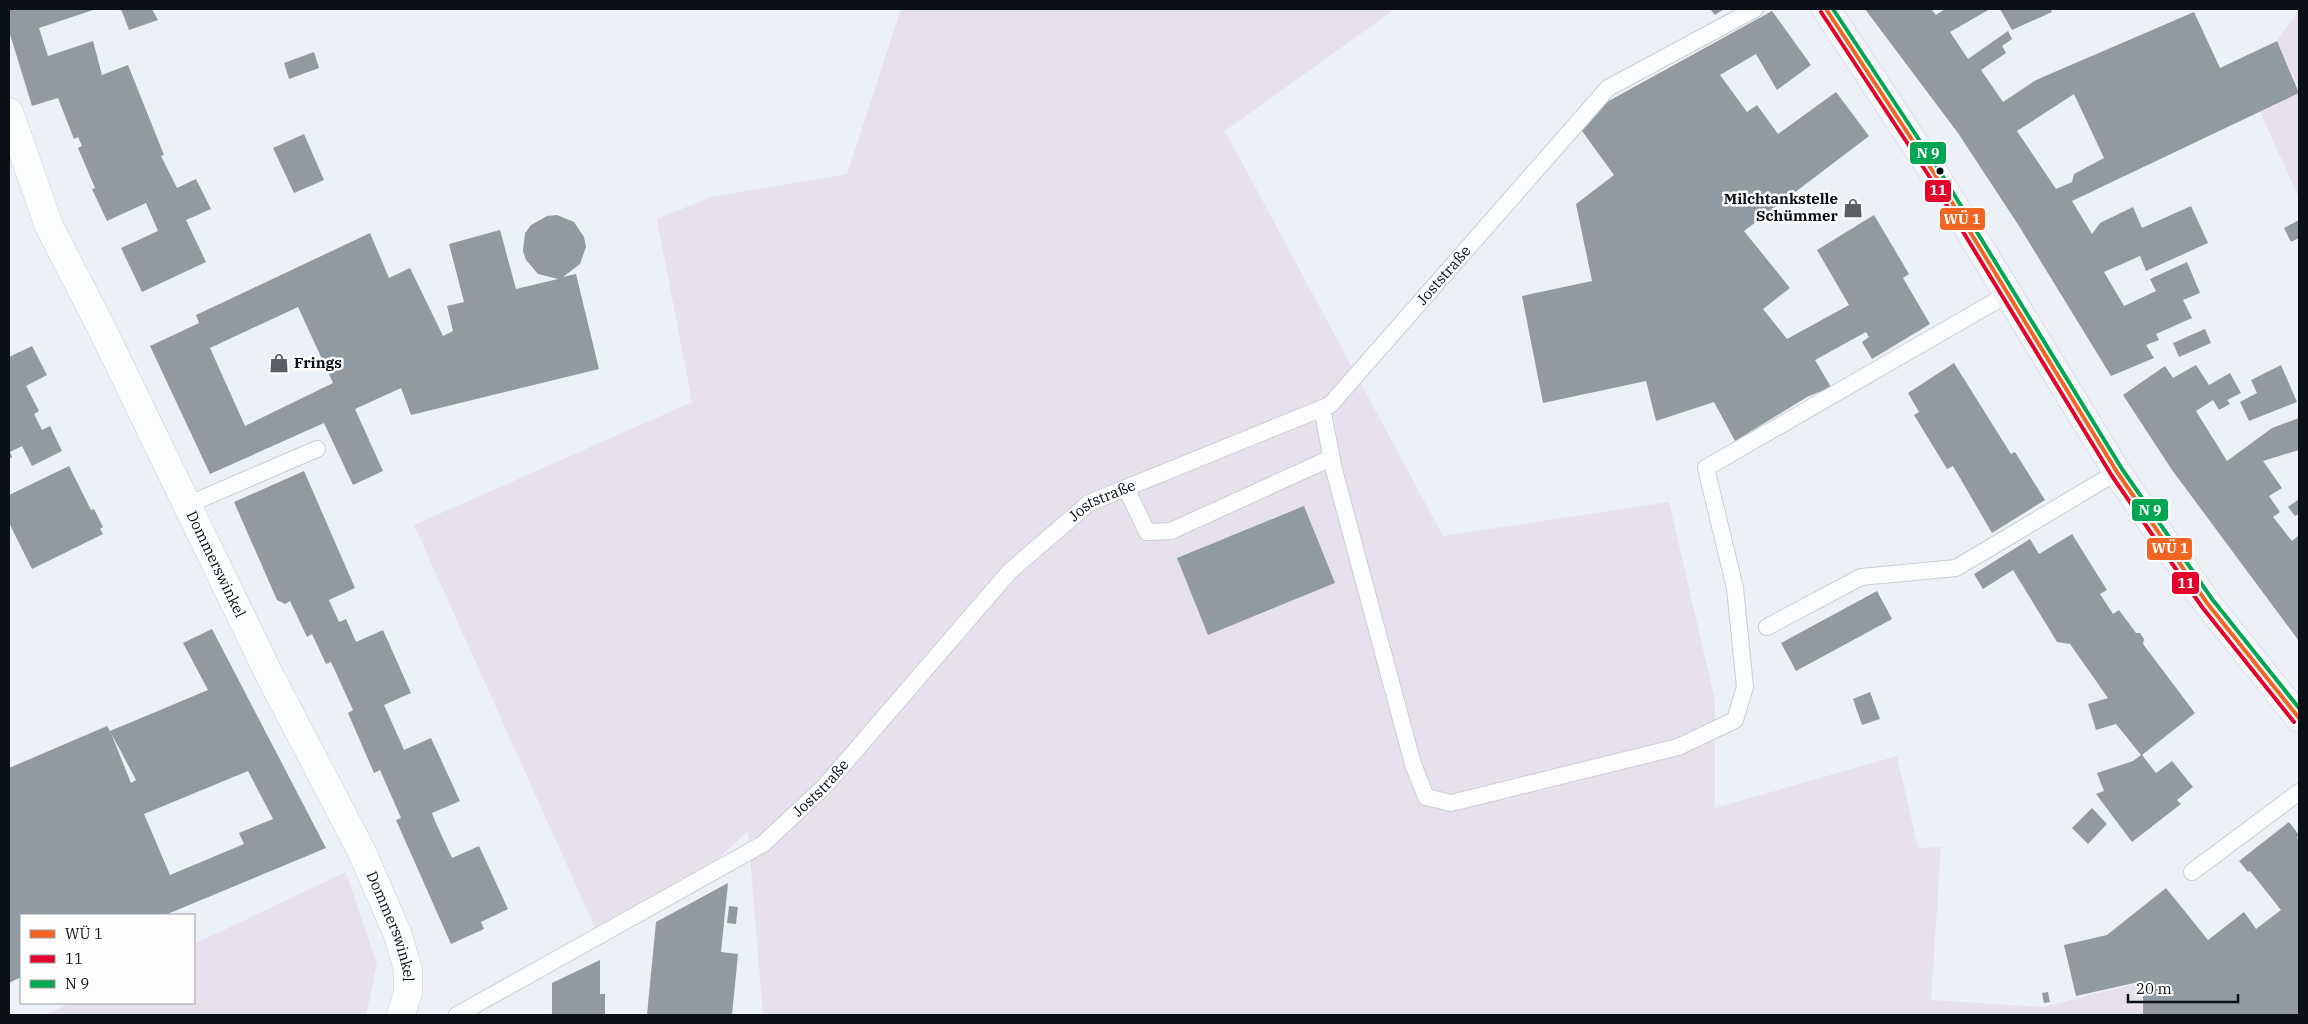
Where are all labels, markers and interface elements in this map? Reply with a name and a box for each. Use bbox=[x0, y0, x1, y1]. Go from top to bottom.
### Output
line badge: N 9 bbox=[1909, 141, 1947, 165]
text: N 9 bbox=[1917, 144, 1939, 162]
unlabelled marker bbox=[1935, 166, 1945, 176]
line badge: 11 bbox=[1924, 179, 1952, 203]
text: 11 bbox=[1930, 181, 1946, 199]
place label: Milchtankstelle Schümmer bbox=[1724, 189, 1839, 225]
shop icon: Milchtankstelle Schümmer bbox=[1842, 197, 1864, 219]
line badge: WÜ 1 bbox=[1939, 207, 1986, 231]
text: WÜ 1 bbox=[1944, 210, 1980, 228]
street label: Joststraße bbox=[1412, 241, 1475, 309]
shop icon: Frings bbox=[268, 352, 290, 374]
place label: Frings bbox=[294, 353, 342, 372]
street label: Joststraße bbox=[1065, 475, 1138, 525]
line badge: N 9 bbox=[2131, 498, 2169, 522]
text: N 9 bbox=[2139, 501, 2161, 519]
street label: Dommerswinkel bbox=[182, 507, 250, 621]
line badge: WÜ 1 bbox=[2146, 537, 2193, 561]
text: WÜ 1 bbox=[2152, 539, 2188, 557]
line badge: 11 bbox=[2171, 571, 2200, 595]
text: 11 bbox=[2178, 574, 2194, 592]
street label: Joststraße bbox=[788, 755, 853, 820]
street label: Dommerswinkel bbox=[362, 868, 418, 982]
legend bbox=[20, 914, 195, 1004]
text: WÜ 1 bbox=[65, 924, 103, 943]
text: 11 bbox=[65, 949, 83, 968]
scale bar bbox=[2128, 972, 2238, 1004]
text: N 9 bbox=[65, 974, 89, 993]
text: 20 m bbox=[2136, 979, 2172, 998]

